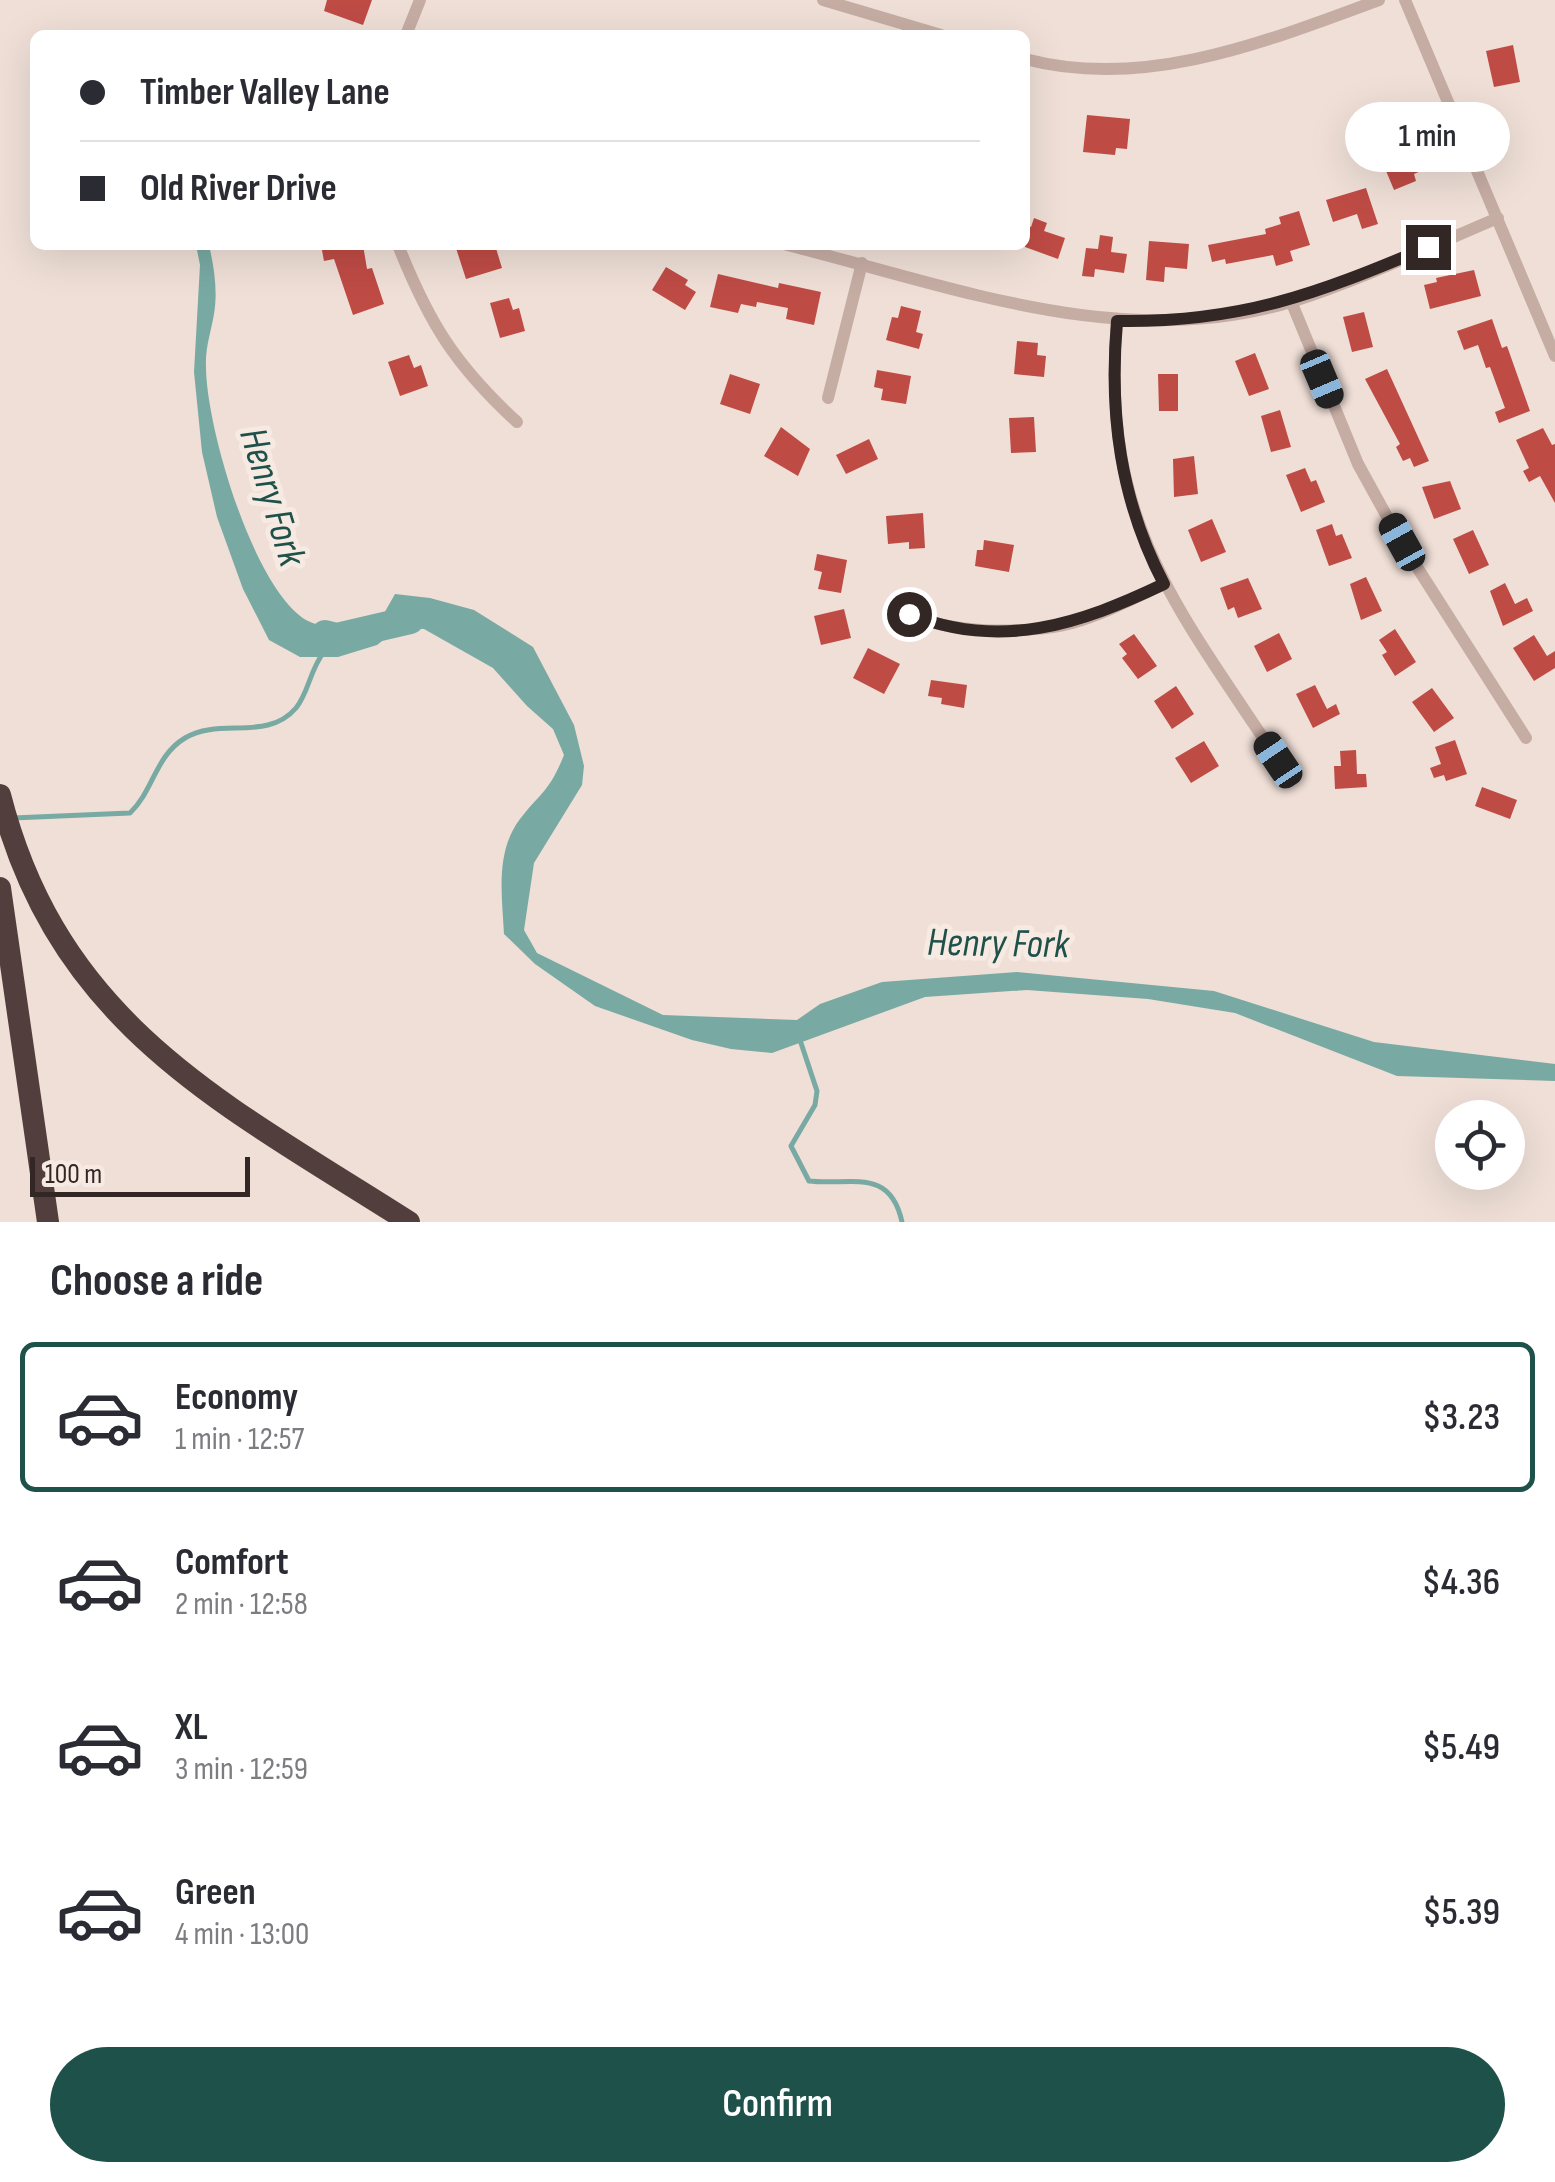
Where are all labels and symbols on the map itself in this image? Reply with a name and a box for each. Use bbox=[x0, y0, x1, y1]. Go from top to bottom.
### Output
callout: 1 min bbox=[1346, 102, 1510, 172]
route end bbox=[1406, 225, 1451, 270]
car bbox=[1296, 346, 1348, 412]
water label: Henry Fork bbox=[228, 422, 316, 573]
car bbox=[1374, 508, 1430, 576]
route start bbox=[887, 592, 932, 637]
car bbox=[1249, 727, 1307, 793]
water label: Henry Fork bbox=[927, 919, 1070, 969]
scale bar bbox=[30, 1152, 250, 1196]

